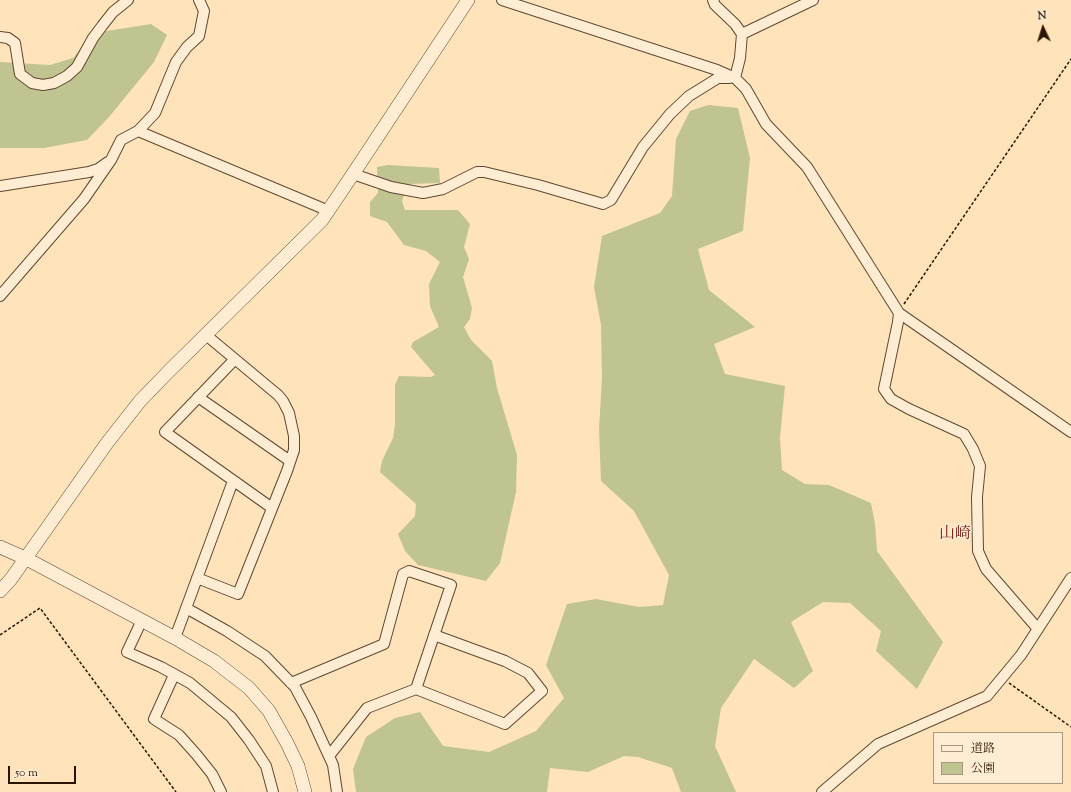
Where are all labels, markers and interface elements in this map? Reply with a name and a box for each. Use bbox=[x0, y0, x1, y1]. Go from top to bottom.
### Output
north arrow bbox=[1023, 8, 1063, 48]
text: N bbox=[1037, 8, 1047, 24]
district label: 山崎 bbox=[939, 525, 971, 545]
legend bbox=[933, 732, 1063, 784]
text: 道路 bbox=[971, 740, 995, 758]
scale bar bbox=[10, 758, 78, 784]
text: 公園 bbox=[971, 760, 995, 778]
text: 50 m bbox=[15, 764, 38, 782]

